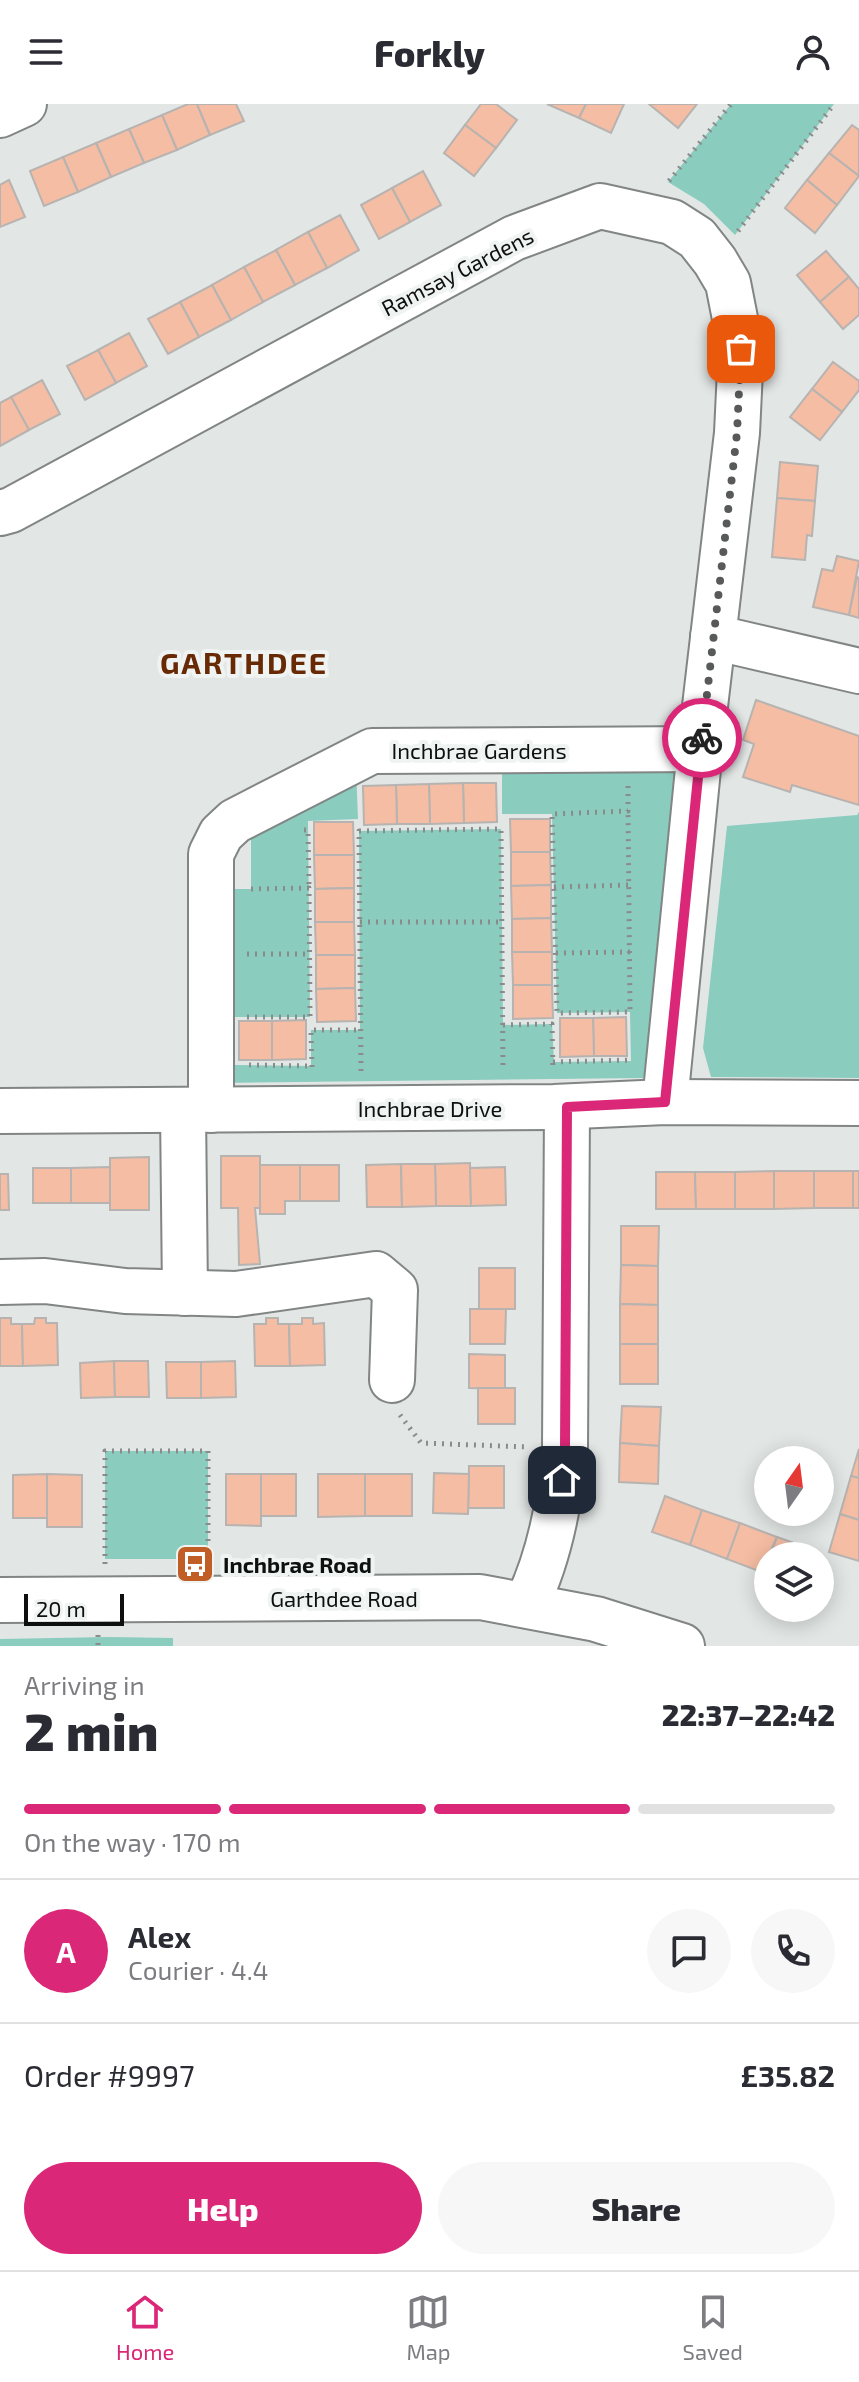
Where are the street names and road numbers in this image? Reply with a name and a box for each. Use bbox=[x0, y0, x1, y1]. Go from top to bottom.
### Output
street label: Ramsay Gardens bbox=[377, 221, 537, 321]
street label: Inchbrae Gardens bbox=[391, 737, 567, 763]
street label: Inchbrae Drive bbox=[358, 1095, 502, 1121]
street label: Garthdee Road bbox=[270, 1585, 418, 1611]

